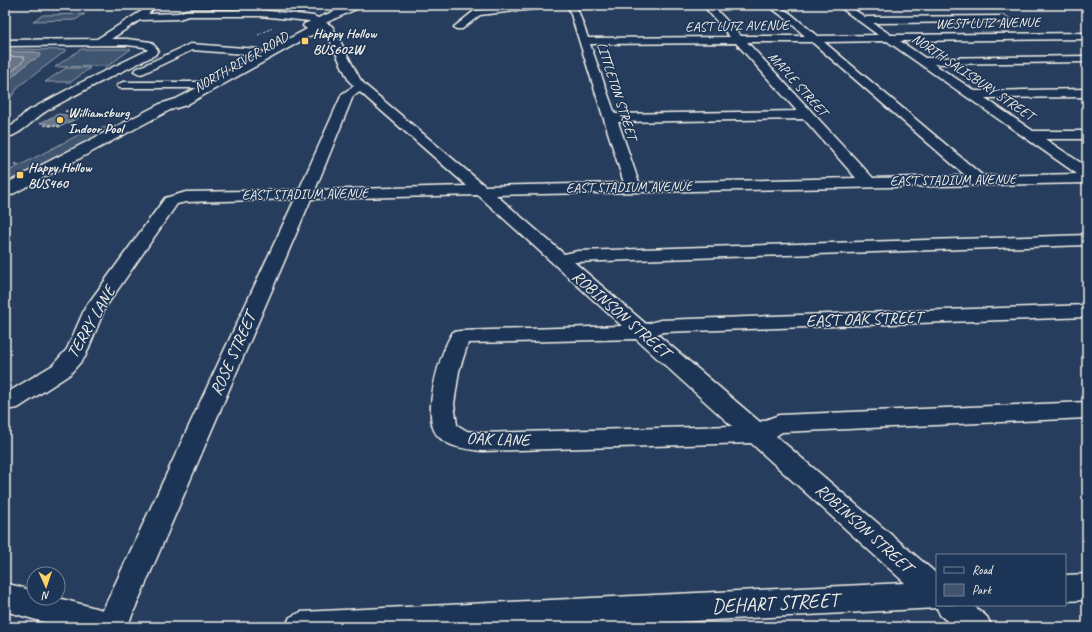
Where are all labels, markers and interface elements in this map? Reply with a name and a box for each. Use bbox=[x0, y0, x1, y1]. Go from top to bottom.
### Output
street label: WEST LUTZ AVENUE bbox=[936, 14, 1043, 32]
street label: EAST LUTZ AVENUE bbox=[685, 17, 791, 35]
place label: Happy Hollow BUS602W bbox=[313, 25, 378, 58]
street label: NORTH RIVER ROAD bbox=[191, 27, 293, 96]
street label: NORTH SALISBURY STREET bbox=[909, 30, 1040, 126]
marker: Happy Hollow BUS602W bbox=[300, 36, 310, 46]
street label: LITTLETON STREET bbox=[593, 40, 642, 145]
street label: MAPLE STREET bbox=[765, 48, 834, 122]
place label: Williamsburg Indoor Pool bbox=[68, 104, 130, 137]
marker: Williamsburg Indoor Pool bbox=[55, 115, 65, 125]
place label: Happy Hollow BUS460 bbox=[28, 159, 93, 192]
marker: Happy Hollow BUS460 bbox=[15, 170, 25, 180]
street label: EAST STADIUM AVENUE bbox=[890, 170, 1019, 190]
street label: EAST STADIUM AVENUE bbox=[566, 177, 695, 197]
street label: EAST STADIUM AVENUE bbox=[242, 184, 371, 204]
street label: ROBINSON STREET bbox=[568, 266, 678, 365]
street label: TERRY LANE bbox=[62, 280, 121, 362]
street label: ROSE STREET bbox=[205, 306, 262, 399]
street label: EAST OAK STREET bbox=[805, 306, 926, 332]
street label: OAK LANE bbox=[466, 427, 532, 451]
street label: ROBINSON STREET bbox=[811, 479, 920, 580]
legend bbox=[936, 554, 1066, 606]
text: Road bbox=[972, 562, 994, 578]
north arrow bbox=[26, 566, 66, 606]
text: Park bbox=[972, 582, 993, 598]
street label: DEHART STREET bbox=[711, 587, 843, 619]
text: N bbox=[41, 589, 50, 603]

